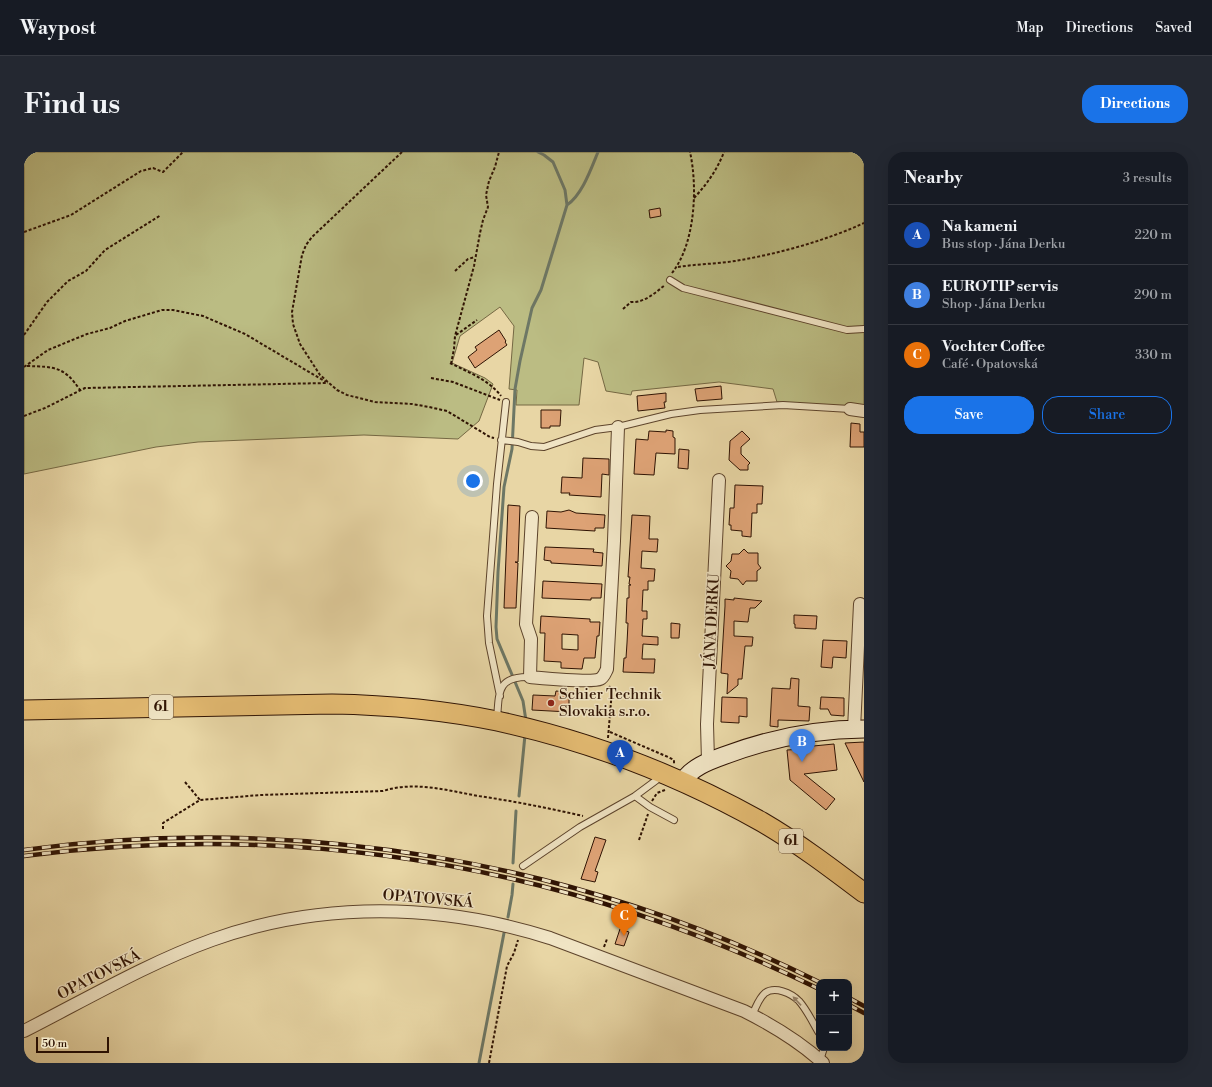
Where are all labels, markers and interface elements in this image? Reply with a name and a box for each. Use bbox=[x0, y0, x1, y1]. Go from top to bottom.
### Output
text: Waypost bbox=[20, 16, 96, 40]
text: Map bbox=[1016, 19, 1044, 37]
text: Directions bbox=[1066, 19, 1133, 37]
text: Saved bbox=[1155, 19, 1192, 37]
button: Directions bbox=[1082, 85, 1188, 123]
text: Find us bbox=[24, 87, 120, 122]
text: Nearby bbox=[904, 167, 963, 189]
text: 3 results bbox=[1123, 170, 1172, 186]
text: Na kameni bbox=[942, 217, 1017, 236]
text: A bbox=[912, 227, 922, 243]
text: 220 m bbox=[1134, 227, 1172, 243]
text: Bus stop · Jána Derku bbox=[942, 236, 1065, 252]
text: EUROTIP servis bbox=[942, 277, 1058, 296]
text: B bbox=[912, 287, 922, 303]
text: 290 m bbox=[1134, 287, 1172, 303]
text: Shop · Jána Derku bbox=[942, 296, 1045, 312]
text: Vochter Coffee bbox=[942, 337, 1045, 356]
text: C bbox=[912, 347, 922, 363]
text: 330 m bbox=[1135, 347, 1172, 363]
text: Café · Opatovská bbox=[942, 356, 1038, 372]
button: Save bbox=[904, 396, 1034, 434]
button: Share bbox=[1042, 396, 1172, 434]
your location bbox=[463, 471, 483, 491]
street label: JÁNA DERKU bbox=[699, 573, 724, 670]
place label: Schier Technik Slovakia s.r.o. bbox=[559, 685, 662, 721]
road number: 61 bbox=[149, 695, 173, 719]
marker: Schier Technik Slovakia s.r.o. bbox=[546, 698, 556, 708]
pin: B bbox=[789, 729, 815, 762]
pin: A bbox=[607, 740, 633, 773]
road number: 61 bbox=[779, 829, 803, 853]
street label: OPATOVSKÁ bbox=[382, 885, 475, 912]
pin: C bbox=[611, 903, 637, 936]
street label: OPATOVSKÁ bbox=[54, 945, 144, 1004]
map controls bbox=[816, 979, 852, 1051]
button: + bbox=[816, 979, 852, 1015]
one-way arrow bbox=[792, 996, 802, 1006]
button: − bbox=[816, 1015, 852, 1051]
scale bar bbox=[36, 1035, 109, 1054]
text: 50 m bbox=[42, 1037, 67, 1051]

